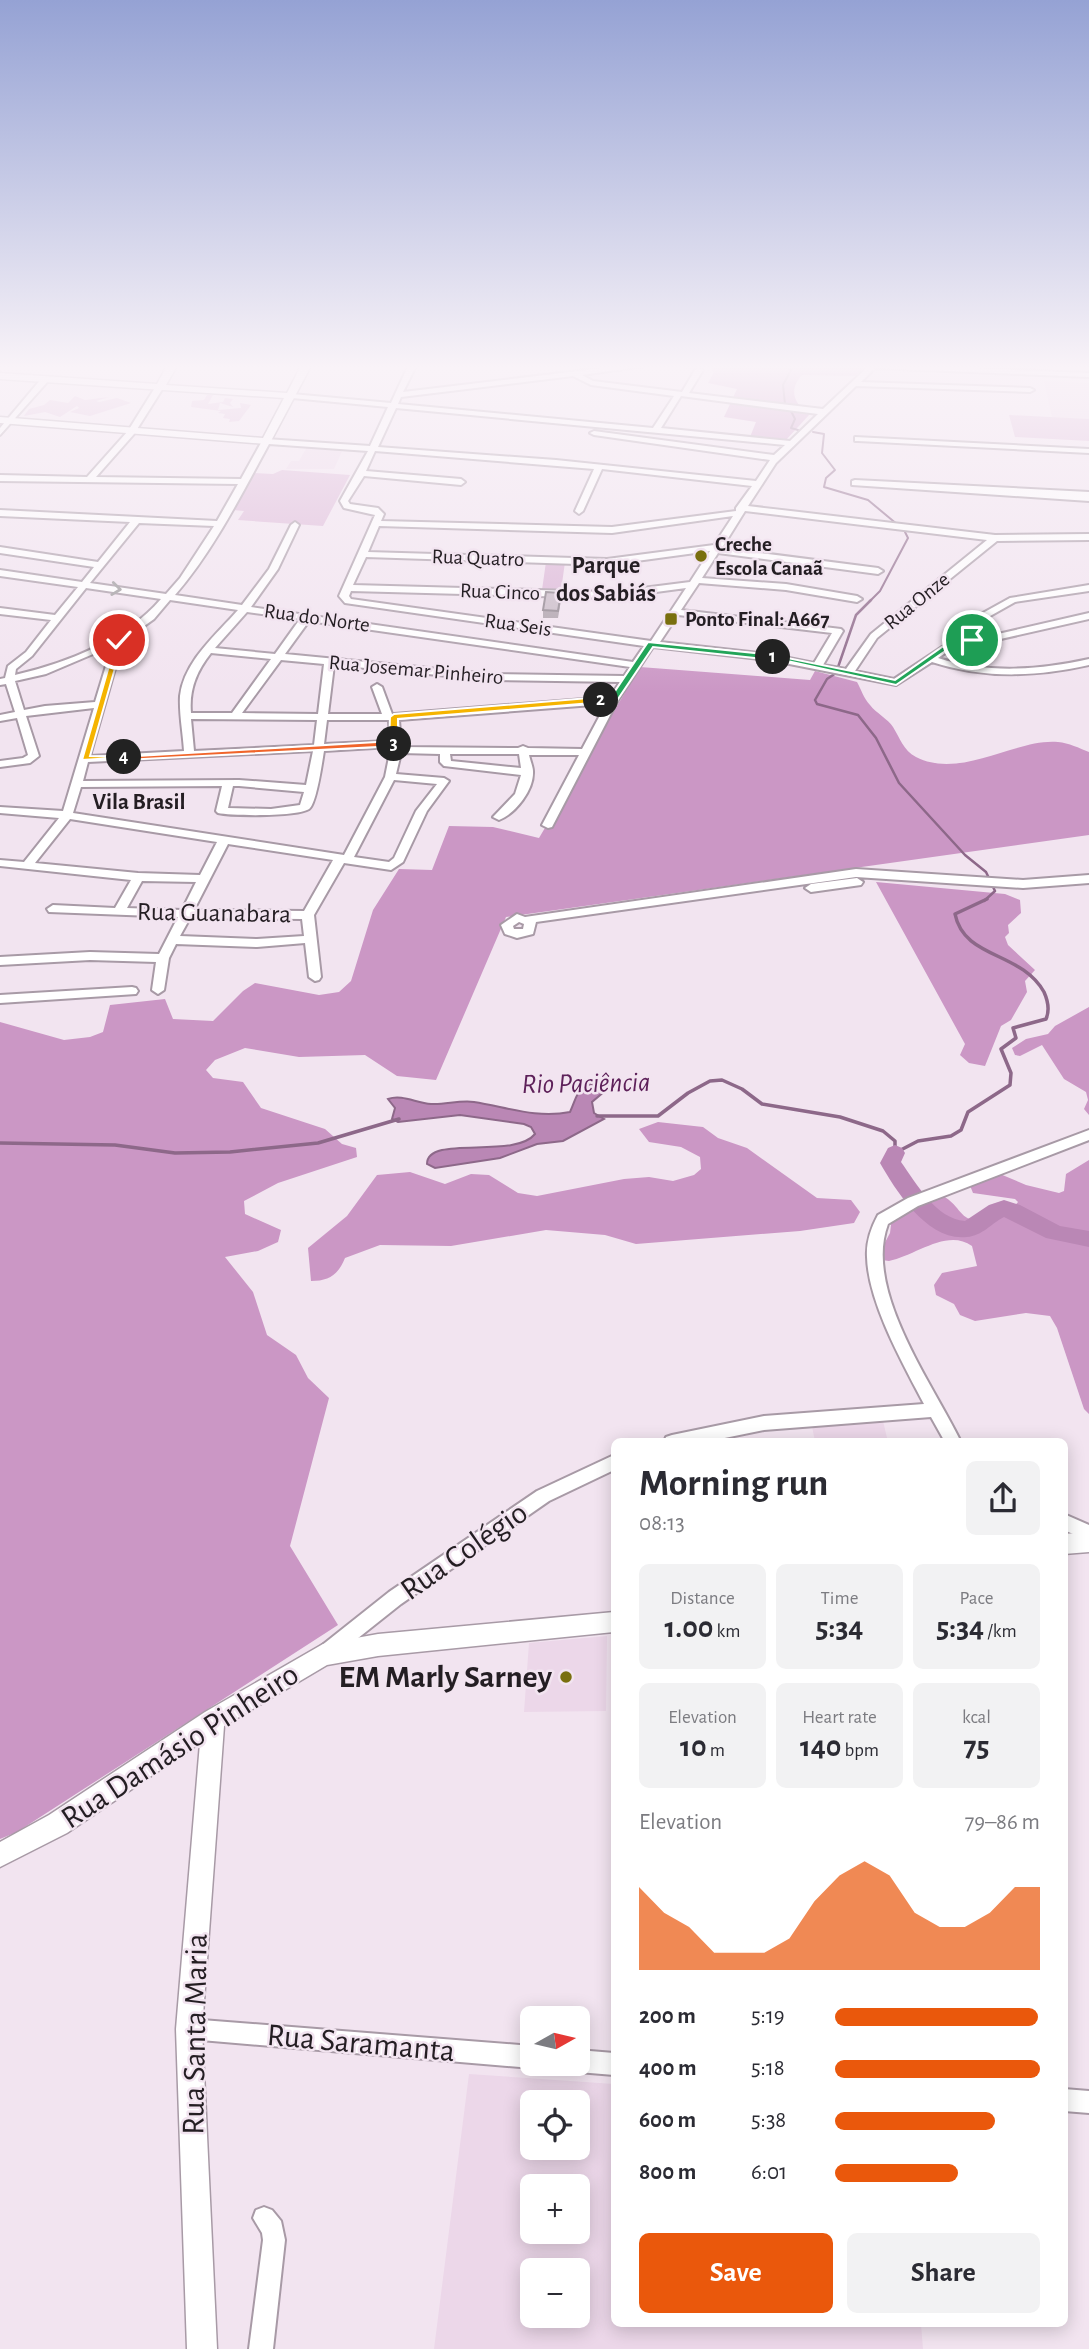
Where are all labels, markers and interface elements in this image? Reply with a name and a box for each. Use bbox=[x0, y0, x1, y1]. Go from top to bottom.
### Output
place label: Creche Escola Canaã bbox=[715, 534, 823, 579]
street label: Rua Quatro bbox=[431, 546, 525, 570]
marker: Creche Escola Canaã bbox=[693, 548, 709, 564]
district label: Parque dos Sabiás bbox=[556, 554, 656, 606]
street label: Rua Onze bbox=[880, 569, 954, 633]
street label: Rua Cinco bbox=[459, 580, 541, 604]
one-way arrow bbox=[110, 581, 122, 596]
street label: Rua do Norte bbox=[263, 600, 371, 636]
place label: Ponto Final: A667 bbox=[685, 609, 830, 630]
pin bbox=[89, 610, 149, 670]
street label: Rua Seis bbox=[483, 610, 553, 640]
pin bbox=[942, 610, 1002, 670]
marker: Ponto Final: A667 bbox=[663, 611, 679, 627]
icon: check bbox=[100, 621, 138, 659]
icon: arrive bbox=[953, 621, 991, 659]
pin: 1 bbox=[756, 640, 790, 674]
text: 1 bbox=[769, 647, 776, 666]
street label: Rua Josemar Pinheiro bbox=[328, 652, 504, 688]
pin: 2 bbox=[584, 682, 618, 718]
text: 2 bbox=[596, 690, 605, 709]
pin: 3 bbox=[376, 726, 412, 762]
text: 3 bbox=[389, 734, 398, 753]
pin: 4 bbox=[106, 740, 142, 774]
text: 4 bbox=[119, 747, 128, 766]
district label: Vila Brasil bbox=[93, 791, 186, 814]
street label: Rua Guanabara bbox=[137, 899, 291, 927]
water label: Rio Paciência bbox=[521, 1069, 651, 1099]
button: share bbox=[966, 1461, 1040, 1535]
text: Morning run bbox=[639, 1465, 828, 1503]
street label: Rua Colégio bbox=[395, 1496, 533, 1606]
text: 08:13 bbox=[639, 1512, 685, 1535]
text: Distance bbox=[670, 1589, 735, 1608]
text: Time bbox=[821, 1589, 858, 1608]
text: Pace bbox=[959, 1589, 994, 1608]
text: 1.00 bbox=[665, 1613, 713, 1643]
text: 5:34 bbox=[816, 1613, 863, 1643]
text: 5:34 bbox=[936, 1613, 984, 1643]
text: km bbox=[713, 1622, 740, 1641]
text: /km bbox=[984, 1622, 1017, 1641]
street label: Rua Damásio Pinheiro bbox=[56, 1658, 304, 1834]
place label: EM Marly Sarney bbox=[338, 1661, 553, 1693]
marker: EM Marly Sarney bbox=[558, 1669, 574, 1685]
text: Elevation bbox=[668, 1708, 737, 1727]
text: Heart rate bbox=[802, 1708, 877, 1727]
text: kcal bbox=[962, 1708, 991, 1727]
text: 10 bbox=[680, 1732, 707, 1762]
text: 140 bbox=[800, 1732, 841, 1762]
text: 75 bbox=[964, 1732, 989, 1762]
text: m bbox=[707, 1741, 725, 1760]
text: bpm bbox=[841, 1741, 879, 1760]
text: Elevation bbox=[639, 1811, 722, 1834]
text: 79–86 m bbox=[965, 1811, 1040, 1834]
street label: Rua Santa Maria bbox=[177, 1933, 213, 2135]
text: 200 m bbox=[639, 2005, 696, 2028]
text: 5:19 bbox=[751, 2005, 785, 2028]
north arrow bbox=[520, 2006, 590, 2076]
map controls bbox=[520, 2006, 590, 2328]
street label: Rua Saramanta bbox=[266, 2019, 456, 2067]
text: 400 m bbox=[639, 2057, 697, 2080]
text: 5:18 bbox=[751, 2057, 785, 2080]
button: locate bbox=[520, 2090, 590, 2160]
text: 600 m bbox=[639, 2109, 696, 2132]
text: 5:38 bbox=[751, 2109, 786, 2132]
text: 800 m bbox=[639, 2161, 696, 2184]
text: 6:01 bbox=[751, 2161, 787, 2184]
button: + bbox=[520, 2174, 590, 2244]
button: Save bbox=[639, 2233, 833, 2313]
button: Share bbox=[847, 2233, 1040, 2313]
button: − bbox=[520, 2258, 590, 2328]

